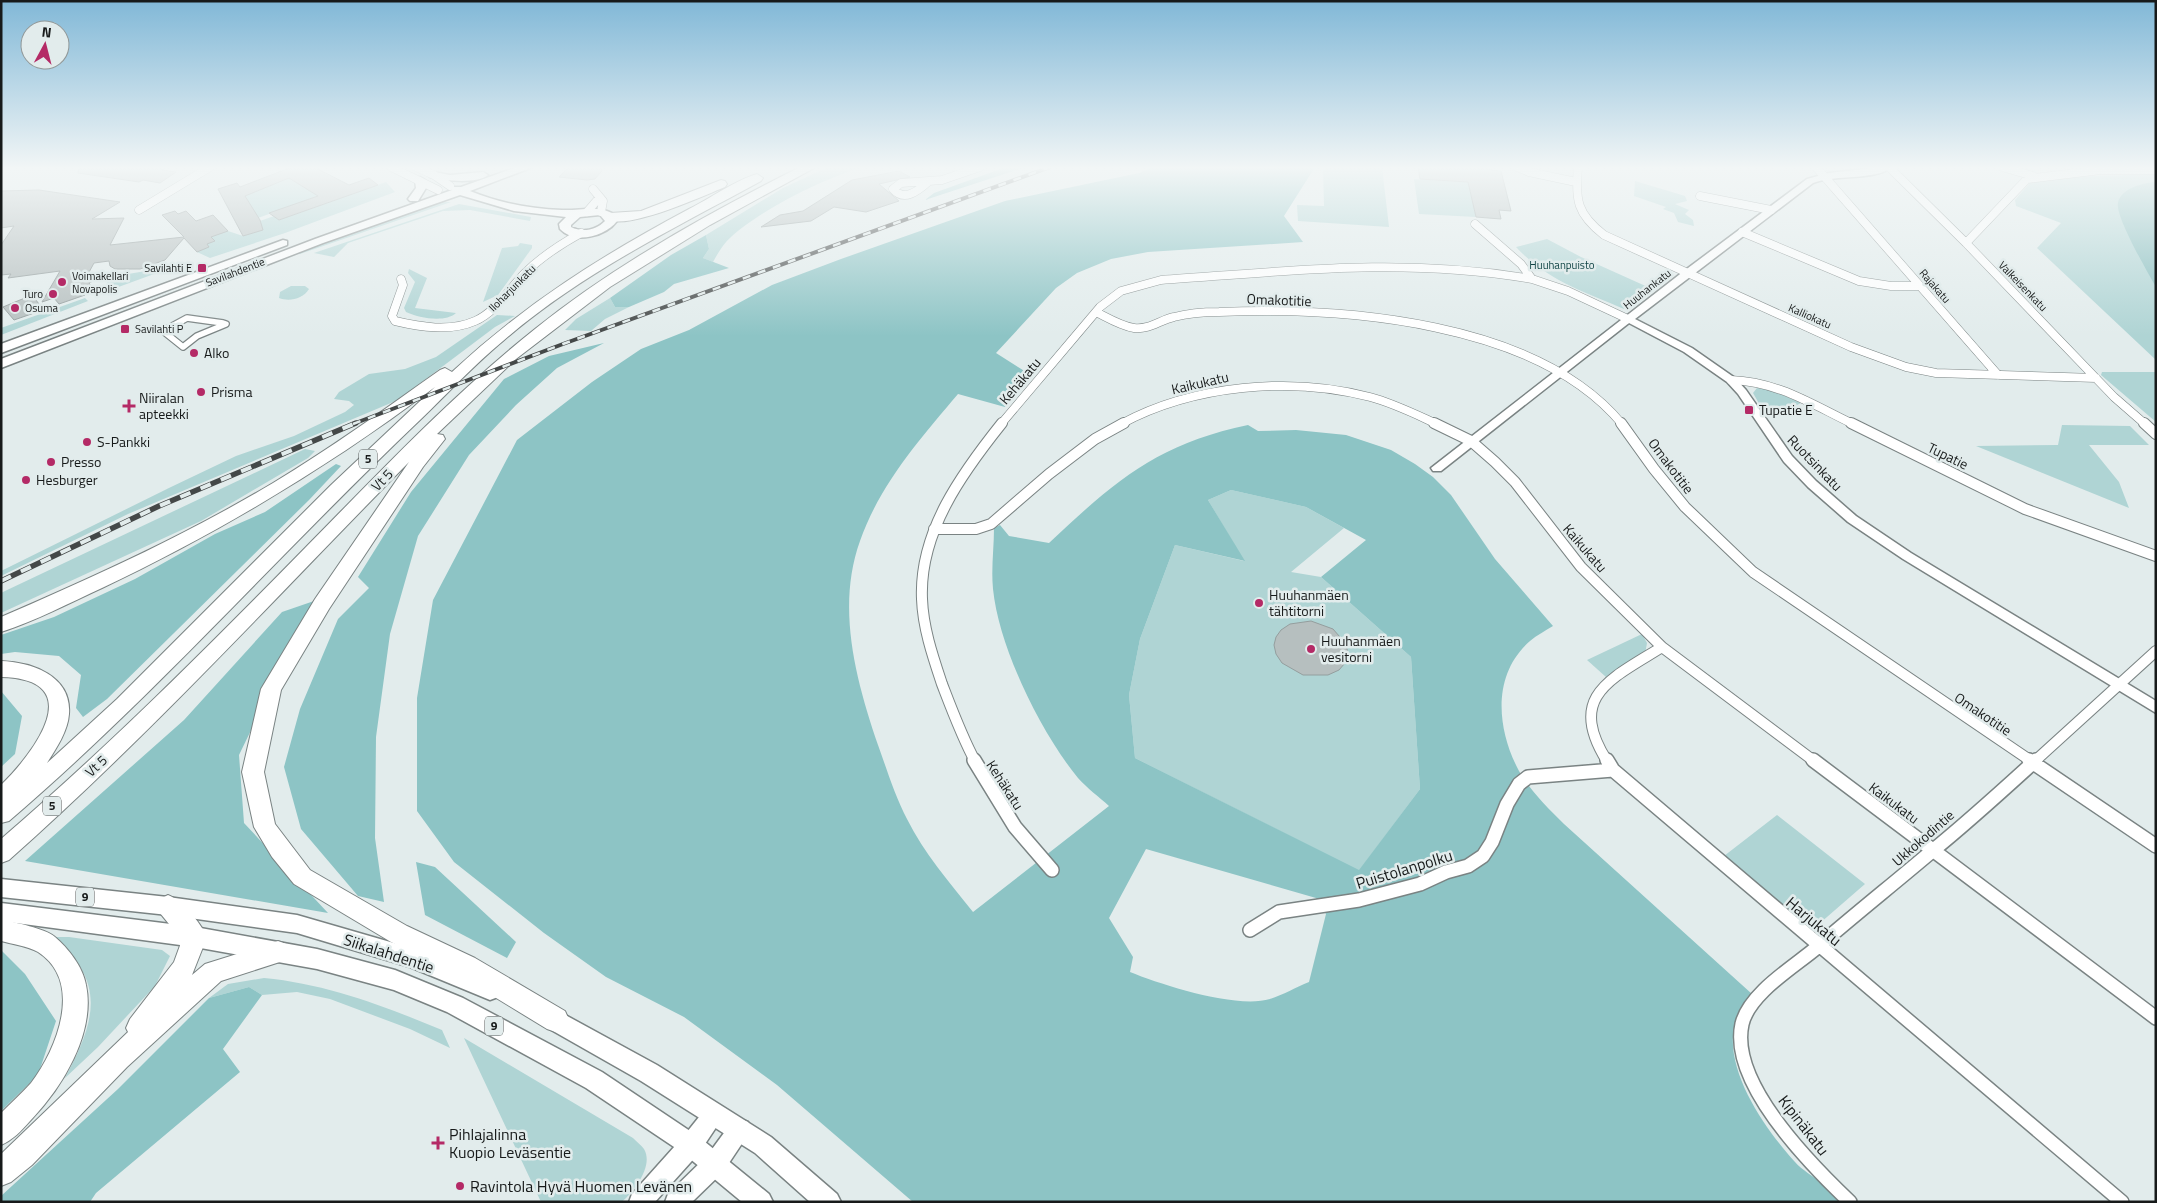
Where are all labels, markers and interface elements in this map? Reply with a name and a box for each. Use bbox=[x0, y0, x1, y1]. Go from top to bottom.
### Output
north arrow bbox=[20, 20, 70, 70]
text: N bbox=[41, 21, 53, 43]
street label: Savilahdentie bbox=[203, 253, 267, 291]
park label: Huuhanpuisto bbox=[1529, 257, 1595, 273]
street label: Valkeisenkatu bbox=[1995, 257, 2051, 315]
place label: Savilahti E bbox=[144, 260, 192, 276]
street label: Iloharjunkatu bbox=[485, 261, 539, 315]
marker: Savilahti E bbox=[196, 262, 208, 274]
street label: Huuhankatu bbox=[1620, 265, 1674, 313]
street label: Rajakatu bbox=[1916, 265, 1954, 307]
place label: Voimakellari Novapolis bbox=[72, 268, 128, 297]
marker: Voimakellari Novapolis bbox=[56, 276, 68, 288]
place label: Turo bbox=[23, 286, 43, 302]
marker: Turo bbox=[47, 288, 59, 300]
street label: Omakotitie bbox=[1246, 288, 1312, 311]
street label: Kalliokatu bbox=[1786, 299, 1834, 333]
place label: Osuma bbox=[25, 300, 58, 316]
marker: Osuma bbox=[9, 302, 21, 314]
place label: Savilahti P bbox=[135, 321, 184, 337]
marker: Savilahti P bbox=[119, 323, 131, 335]
place label: Alko bbox=[204, 342, 230, 363]
marker: Alko bbox=[188, 347, 200, 359]
street label: Kehäkatu bbox=[994, 353, 1045, 409]
street label: Kaikukatu bbox=[1169, 366, 1231, 399]
place label: Prisma bbox=[211, 381, 252, 402]
marker: Prisma bbox=[195, 386, 207, 398]
place label: Niiralan apteekki bbox=[139, 387, 189, 424]
place label: Tupatie E bbox=[1759, 399, 1813, 420]
marker: Niiralan apteekki bbox=[123, 400, 135, 412]
marker: Tupatie E bbox=[1743, 404, 1755, 416]
street label: Ruotsinkatu bbox=[1783, 430, 1848, 496]
place label: S-Pankki bbox=[97, 431, 150, 452]
street label: Omakotitie bbox=[1643, 433, 1699, 498]
marker: S-Pankki bbox=[81, 436, 93, 448]
street label: Tupatie bbox=[1924, 437, 1972, 474]
road number: 5 bbox=[359, 449, 377, 468]
place label: Presso bbox=[61, 451, 102, 472]
marker: Presso bbox=[45, 456, 57, 468]
street label: Vt 5 bbox=[366, 464, 398, 496]
place label: Hesburger bbox=[36, 469, 98, 490]
marker: Hesburger bbox=[20, 474, 32, 486]
street label: Kaikukatu bbox=[1558, 519, 1612, 577]
place label: Huuhanmäen tähtitorni bbox=[1269, 584, 1349, 621]
marker: Huuhanmäen tähtitorni bbox=[1253, 597, 1265, 609]
place label: Huuhanmäen vesitorni bbox=[1321, 630, 1401, 667]
marker: Huuhanmäen vesitorni bbox=[1305, 643, 1317, 655]
street label: Omakotitie bbox=[1951, 687, 2016, 740]
street label: Vt 5 bbox=[80, 750, 112, 781]
street label: Kehäkatu bbox=[982, 756, 1029, 814]
street label: Kaikukatu bbox=[1865, 777, 1924, 829]
road number: 5 bbox=[43, 796, 61, 816]
street label: Ukkokodintie bbox=[1887, 805, 1958, 871]
street label: Puistolanpolku bbox=[1353, 843, 1455, 895]
road number: 9 bbox=[76, 888, 94, 906]
street label: Harjukatu bbox=[1781, 891, 1847, 951]
street label: Siikalahdentie bbox=[341, 927, 437, 979]
road number: 9 bbox=[485, 1016, 503, 1036]
street label: Kipinäkatu bbox=[1773, 1090, 1835, 1160]
place label: Pihlajalinna Kuopio Leväsentie bbox=[449, 1122, 571, 1164]
marker: Pihlajalinna Kuopio Leväsentie bbox=[431, 1136, 445, 1150]
place label: Ravintola Hyvä Huomen Levänen bbox=[470, 1174, 692, 1198]
marker: Ravintola Hyvä Huomen Levänen bbox=[454, 1180, 466, 1192]

